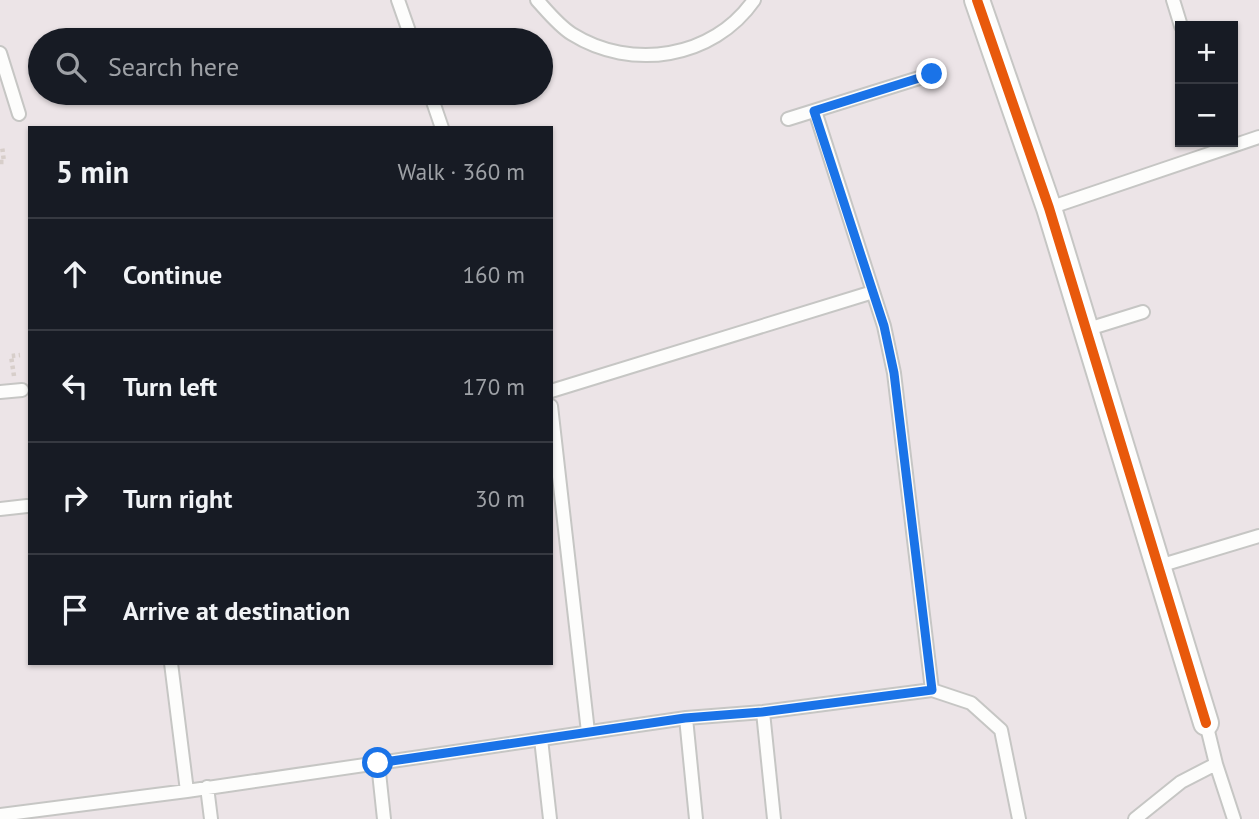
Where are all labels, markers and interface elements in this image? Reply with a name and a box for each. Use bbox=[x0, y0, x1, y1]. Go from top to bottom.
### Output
map controls bbox=[1175, 21, 1238, 147]
button: + bbox=[1175, 21, 1238, 84]
search box bbox=[28, 28, 553, 105]
icon: search bbox=[52, 48, 90, 86]
text: Search here bbox=[108, 50, 239, 83]
route end bbox=[916, 58, 947, 89]
button: − bbox=[1175, 84, 1238, 147]
text: 5 min bbox=[56, 152, 129, 191]
text: Walk · 360 m bbox=[398, 157, 525, 186]
icon: ahead bbox=[56, 255, 94, 293]
text: Continue bbox=[123, 258, 222, 291]
text: 160 m bbox=[463, 260, 525, 289]
icon: left bbox=[56, 367, 94, 405]
text: Turn left bbox=[123, 370, 217, 403]
text: 170 m bbox=[463, 372, 525, 401]
icon: right bbox=[56, 479, 94, 517]
text: Turn right bbox=[123, 482, 232, 515]
text: 30 m bbox=[475, 484, 525, 513]
icon: arrive bbox=[56, 591, 94, 629]
text: Arrive at destination bbox=[123, 594, 350, 627]
route start bbox=[362, 747, 393, 778]

